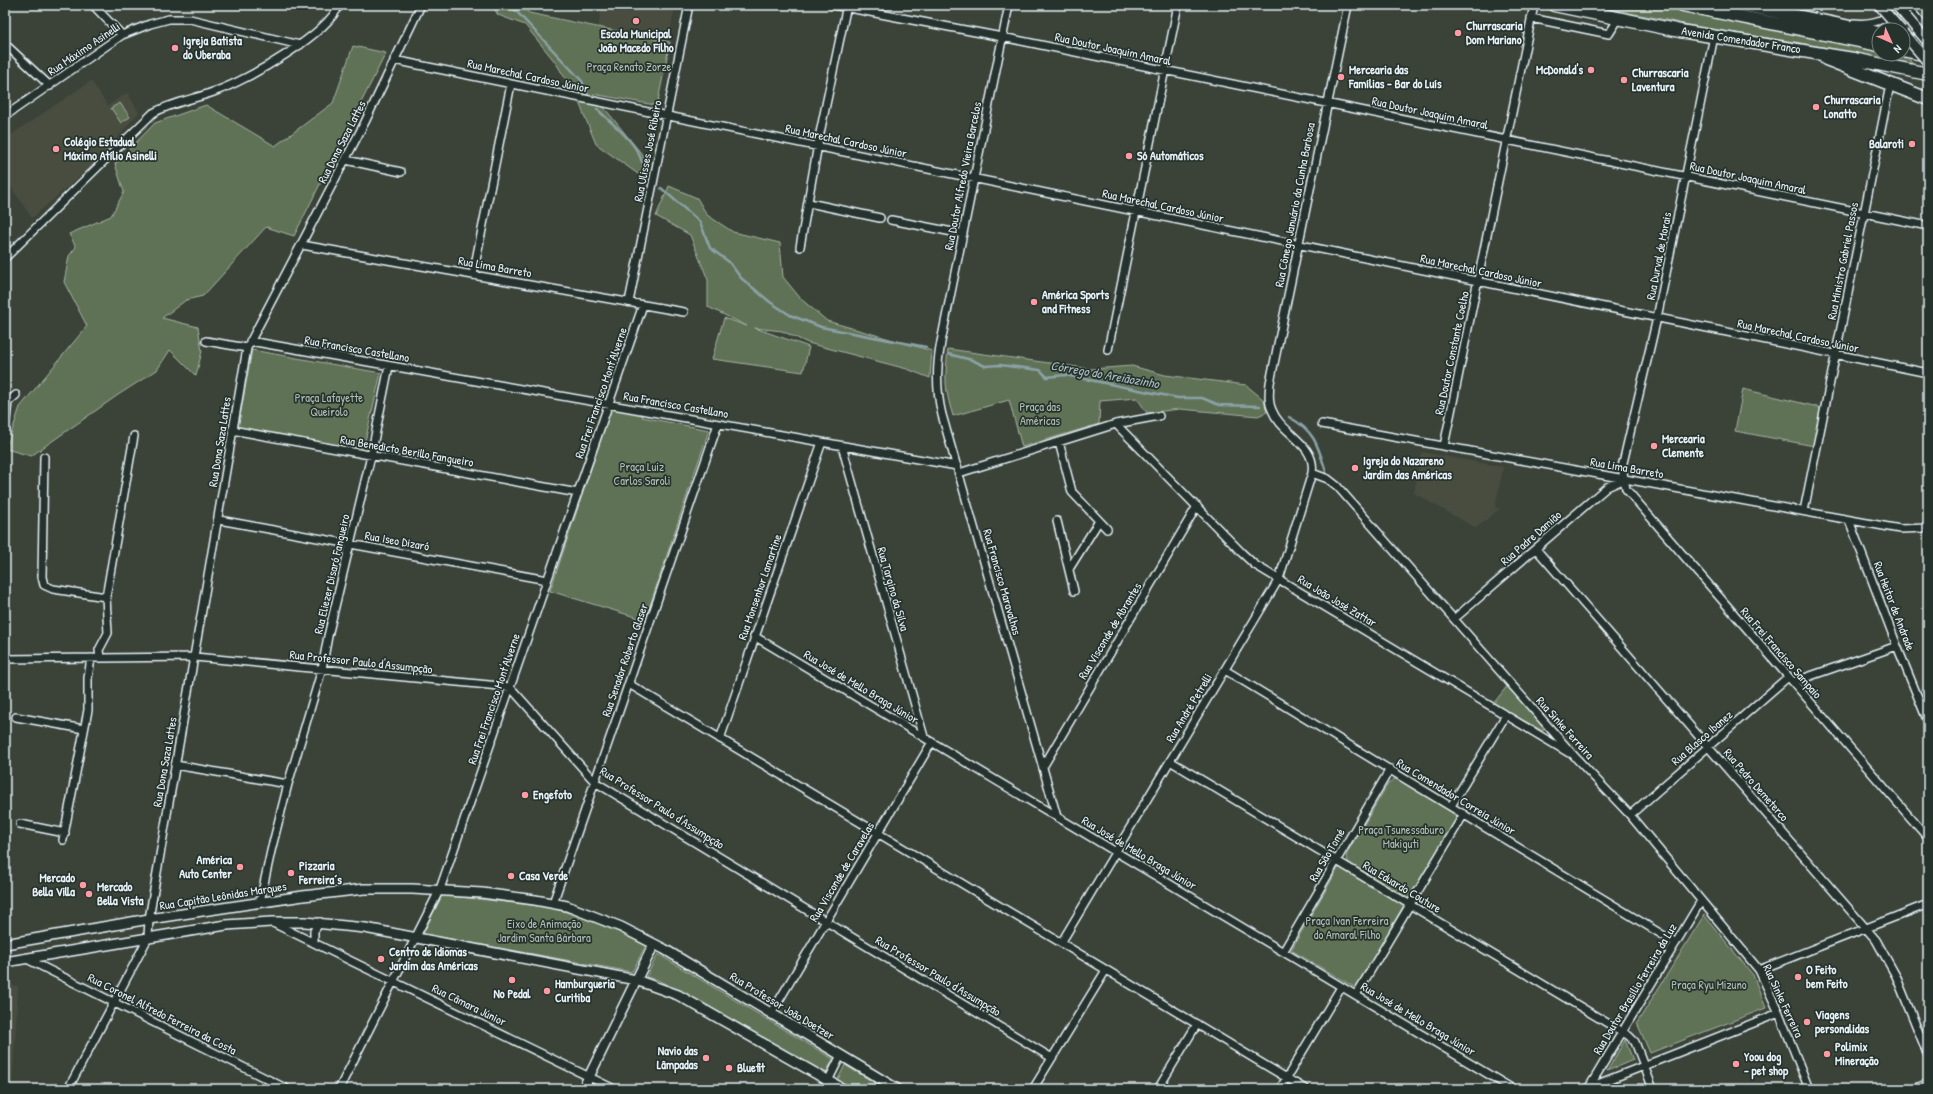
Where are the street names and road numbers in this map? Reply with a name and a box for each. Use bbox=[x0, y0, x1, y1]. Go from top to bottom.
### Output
street label: Rua Máximo Asinelli bbox=[44, 18, 124, 79]
street label: Avenida Comendador Franco bbox=[1680, 22, 1802, 57]
street label: Rua Doutor Joaquim Amaral bbox=[1053, 28, 1174, 69]
street label: Rua Marechal Cardoso Júnior bbox=[466, 54, 591, 97]
street label: Rua Doutor Joaquim Amaral bbox=[1370, 92, 1491, 133]
street label: Rua Dona Saza Lattes bbox=[313, 97, 370, 186]
street label: Rua Ulisses José Ribeiro bbox=[629, 99, 666, 203]
street label: Rua Doutor Alfredo Vieira Barcelos bbox=[940, 100, 985, 252]
street label: Rua Marechal Cardoso Júnior bbox=[784, 119, 909, 162]
street label: Rua Cônego Januário da Cunha Barbosa bbox=[1270, 121, 1319, 289]
street label: Rua Doutor Joaquim Amaral bbox=[1688, 157, 1809, 198]
street label: Rua Marechal Cardoso Júnior bbox=[1101, 184, 1226, 227]
street label: Rua Ministro Gabriel Passos bbox=[1823, 200, 1862, 321]
street label: Rua Durval de Morais bbox=[1642, 210, 1675, 301]
street label: Rua Marechal Cardoso Júnior bbox=[1419, 249, 1544, 292]
street label: Rua Lima Barreto bbox=[457, 252, 533, 281]
street label: Rua Doutor Constante Coelho bbox=[1430, 289, 1473, 416]
street label: Rua Marechal Cardoso Júnior bbox=[1736, 314, 1861, 357]
street label: Rua Frei Francisco Mont'Alverne bbox=[570, 325, 631, 461]
street label: Rua Francisco Castellano bbox=[303, 331, 411, 366]
street label: Rua Francisco Castellano bbox=[622, 387, 730, 422]
street label: Rua Dona Saza Lattes bbox=[204, 395, 235, 488]
street label: Rua Benedicto Berillo Fangueiro bbox=[339, 430, 475, 471]
street label: Rua Lima Barreto bbox=[1589, 453, 1665, 482]
street label: Rua Padre Damião bbox=[1496, 506, 1565, 569]
street label: Rua Eliezer Disaró Fangueiro bbox=[309, 512, 354, 636]
street label: Rua Iseo Dizaró bbox=[363, 526, 431, 555]
street label: Rua Francisco Maravalhas bbox=[979, 527, 1026, 637]
street label: Rua Monsenhor Lamartine bbox=[733, 531, 786, 642]
street label: Rua Targino da Silva bbox=[873, 545, 914, 633]
street label: Rua Heitor de Andrade bbox=[1870, 559, 1919, 653]
street label: Rua João José Zattar bbox=[1295, 570, 1380, 631]
street label: Rua Visconde de Abrantes bbox=[1074, 579, 1145, 682]
street label: Rua Senador Roberto Glaser bbox=[597, 600, 652, 719]
street label: Rua Frei Francisco Sampaio bbox=[1737, 603, 1826, 702]
street label: Rua Frei Francisco Mont'Alverne bbox=[463, 631, 524, 767]
street label: Rua Professor Paulo d'Assumpção bbox=[289, 646, 433, 677]
street label: Rua José de Mello Braga Júnior bbox=[801, 646, 922, 728]
street label: Rua André Petrelli bbox=[1161, 670, 1216, 745]
street label: Rua Sinke Ferreira bbox=[1533, 693, 1598, 763]
street label: Rua Blasco Ibanez bbox=[1667, 706, 1736, 769]
street label: Rua Dona Saza Lattes bbox=[148, 715, 181, 808]
street label: Rua Pedro Demeterco bbox=[1720, 745, 1793, 825]
street label: Rua Comendador Correia Júnior bbox=[1394, 754, 1519, 839]
street label: Rua Professor Paulo d'Assumpção bbox=[597, 762, 728, 853]
street label: Rua José de Mello Braga Júnior bbox=[1079, 812, 1200, 894]
street label: Rua Visconde de Caravelas bbox=[805, 818, 878, 925]
street label: Rua São Tomé bbox=[1304, 825, 1349, 885]
street label: Rua Eduardo Couture bbox=[1360, 856, 1445, 917]
street label: Rua Capitão Leônidas Marques bbox=[158, 877, 288, 914]
street label: Rua Doutor Brasílio Ferreira da Luz bbox=[1589, 920, 1681, 1057]
street label: Rua Professor Paulo d'Assumpção bbox=[872, 931, 1004, 1020]
street label: Rua Sinke Ferreira bbox=[1759, 961, 1808, 1041]
street label: Rua Professor João Doetzer bbox=[727, 968, 838, 1044]
street label: Rua Coronel Alfredo Ferreira da Costa bbox=[85, 969, 240, 1059]
street label: Rua José de Mello Braga Júnior bbox=[1358, 978, 1479, 1060]
street label: Rua Câmara Júnior bbox=[429, 979, 510, 1030]

